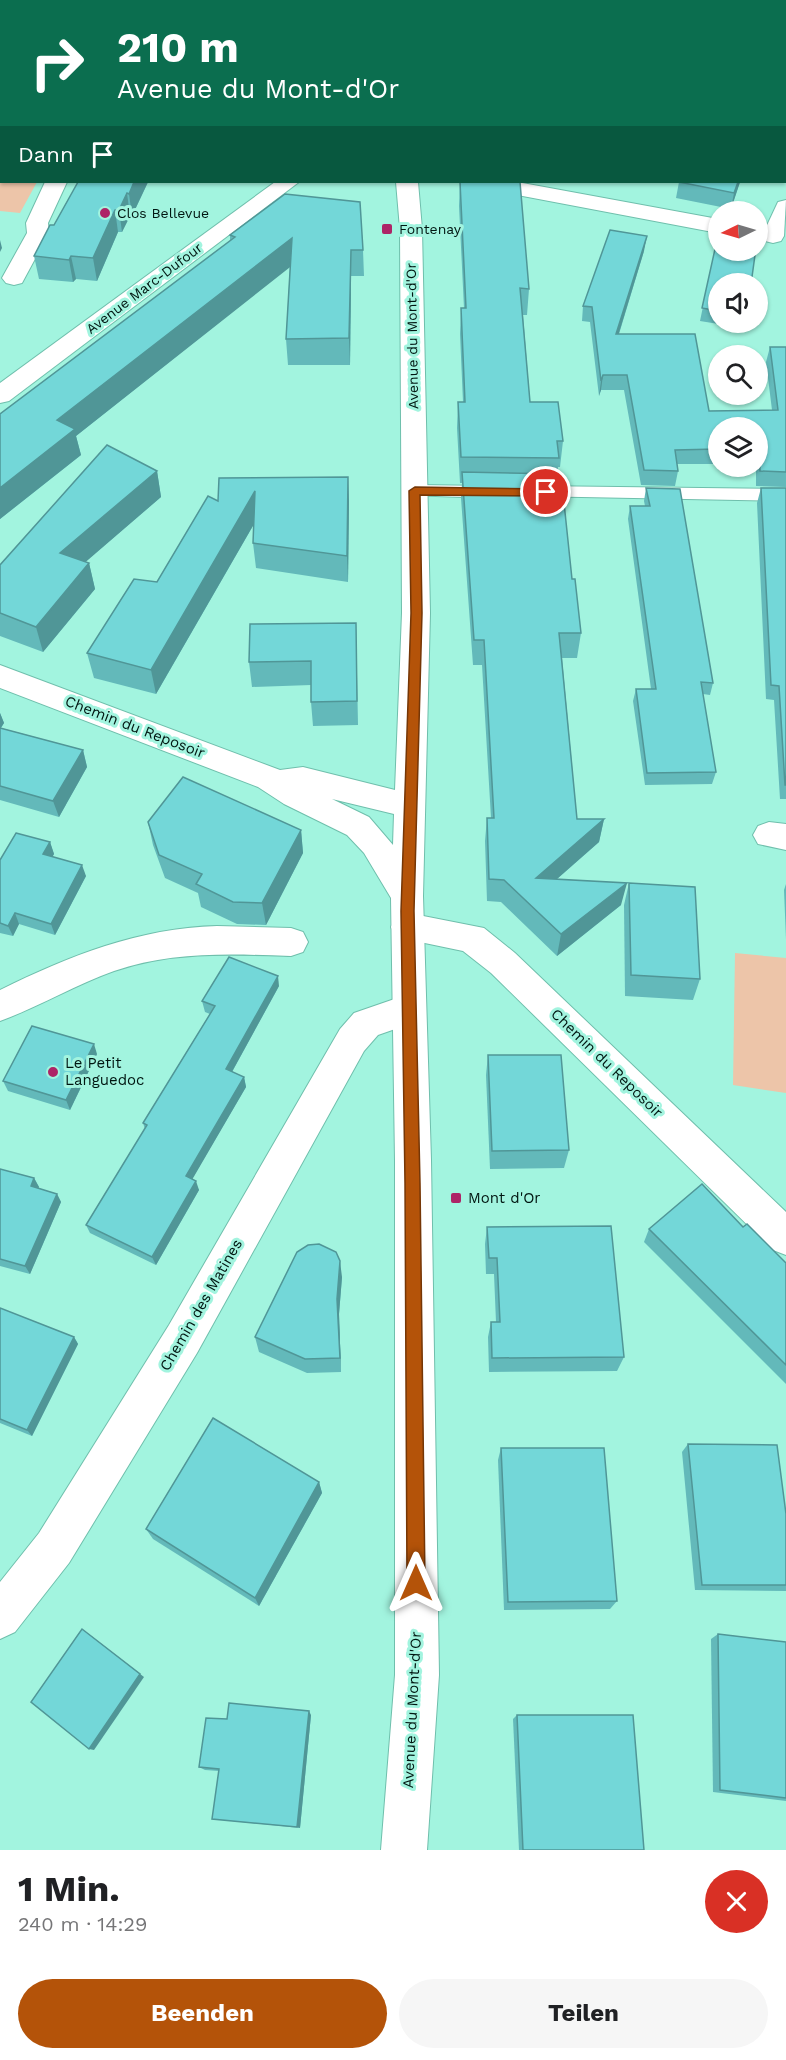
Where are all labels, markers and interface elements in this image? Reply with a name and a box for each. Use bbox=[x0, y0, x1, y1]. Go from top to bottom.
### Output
text: 210 m bbox=[117, 23, 239, 72]
icon: right bbox=[18, 24, 96, 102]
text: Avenue du Mont-d'Or bbox=[117, 73, 399, 105]
icon: arrive bbox=[86, 138, 119, 171]
text: Dann bbox=[18, 142, 74, 167]
north arrow bbox=[708, 201, 768, 261]
map controls bbox=[708, 201, 768, 477]
place label: Clos Bellevue bbox=[117, 205, 209, 221]
marker: Clos Bellevue bbox=[98, 206, 112, 220]
place label: Fontenay bbox=[399, 221, 462, 237]
marker: Fontenay bbox=[380, 222, 394, 236]
street label: Avenue Marc-Dufour bbox=[83, 239, 205, 337]
street label: Avenue du Mont-d'Or bbox=[403, 262, 421, 409]
button: sound bbox=[708, 273, 768, 333]
button: search bbox=[708, 345, 768, 405]
button: layers bbox=[708, 417, 768, 477]
pin bbox=[520, 466, 571, 517]
icon: arrive bbox=[529, 475, 562, 508]
street label: Chemin du Reposoir bbox=[62, 692, 208, 762]
street label: Chemin du Reposoir bbox=[547, 1005, 667, 1121]
place label: Le Petit Languedoc bbox=[65, 1054, 144, 1089]
marker: Le Petit Languedoc bbox=[46, 1065, 60, 1079]
place label: Mont d'Or bbox=[468, 1189, 540, 1207]
marker: Mont d'Or bbox=[449, 1191, 463, 1205]
street label: Chemin des Matines bbox=[156, 1236, 246, 1374]
position arrow bbox=[384, 1551, 448, 1615]
street label: Avenue du Mont-d'Or bbox=[399, 1631, 425, 1789]
text: 1 Min. bbox=[18, 1868, 120, 1910]
button: close bbox=[705, 1870, 768, 1933]
text: 240 m · 14:29 bbox=[18, 1912, 147, 1936]
button: Beenden bbox=[18, 1979, 387, 2048]
button: Teilen bbox=[399, 1979, 768, 2048]

